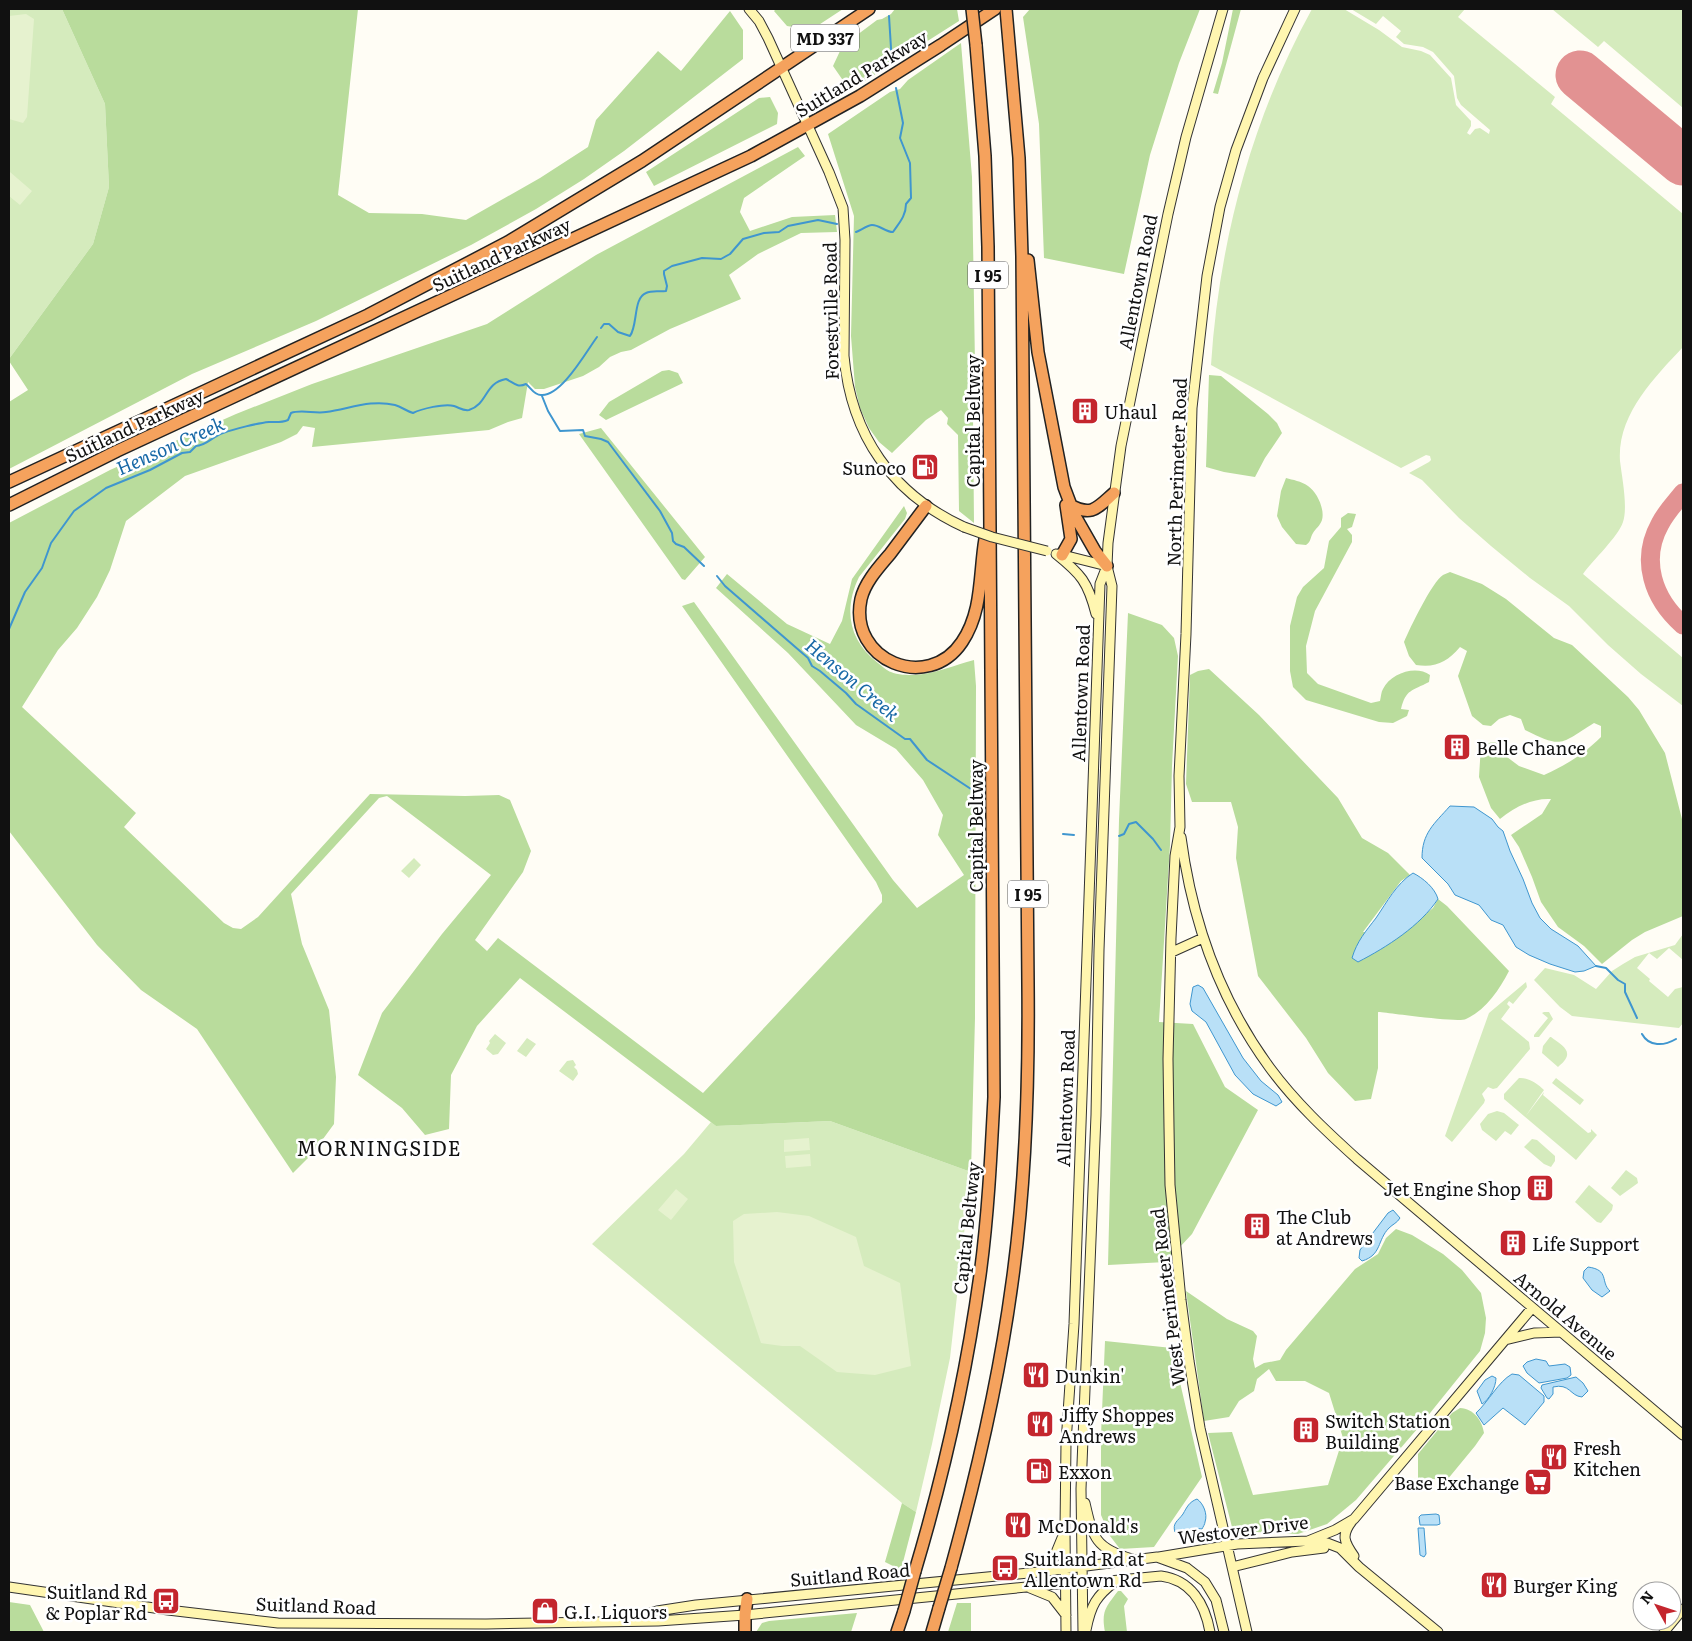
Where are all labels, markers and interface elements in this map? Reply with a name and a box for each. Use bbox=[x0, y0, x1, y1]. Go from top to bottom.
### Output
street label: Suitland Parkway bbox=[790, 22, 933, 123]
road number: MD 337 bbox=[791, 24, 859, 52]
street label: Suitland Parkway bbox=[427, 210, 575, 298]
street label: Allentown Road bbox=[1111, 212, 1163, 352]
street label: Forestville Road bbox=[815, 242, 845, 380]
road number: I 95 bbox=[968, 262, 1008, 288]
street label: Capital Beltway bbox=[959, 354, 986, 488]
street label: North Perimeter Road bbox=[1159, 377, 1193, 567]
street label: Suitland Parkway bbox=[60, 381, 208, 469]
building icon: Uhaul bbox=[1070, 396, 1100, 426]
place label: Uhaul bbox=[1104, 398, 1157, 425]
water label: Henson Creek bbox=[111, 408, 229, 481]
fuel station icon: Sunoco bbox=[910, 452, 940, 482]
place label: Sunoco bbox=[842, 454, 906, 481]
street label: Allentown Road bbox=[1064, 624, 1096, 762]
water label: Henson Creek bbox=[800, 631, 907, 727]
building icon: Belle Chance bbox=[1442, 732, 1472, 762]
place label: Belle Chance bbox=[1476, 734, 1586, 761]
street label: Capital Beltway bbox=[962, 759, 989, 893]
road number: I 95 bbox=[1008, 881, 1048, 908]
street label: Allentown Road bbox=[1049, 1029, 1081, 1167]
district label: MORNINGSIDE bbox=[297, 1132, 461, 1162]
street label: Capital Beltway bbox=[946, 1160, 986, 1296]
building icon: Jet Engine Shop bbox=[1525, 1173, 1555, 1203]
place label: Jet Engine Shop bbox=[1384, 1175, 1521, 1202]
place label: The Club at Andrews bbox=[1276, 1203, 1373, 1251]
street label: West Perimeter Road bbox=[1143, 1207, 1191, 1387]
building icon: The Club at Andrews bbox=[1242, 1211, 1272, 1241]
building icon: Life Support bbox=[1498, 1228, 1528, 1258]
place label: Life Support bbox=[1532, 1230, 1640, 1257]
street label: Arnold Avenue bbox=[1509, 1264, 1623, 1366]
restaurant icon: Dunkin' bbox=[1021, 1360, 1051, 1390]
place label: Dunkin' bbox=[1055, 1362, 1124, 1389]
place label: Jiffy Shoppes Andrews bbox=[1059, 1401, 1174, 1449]
place label: Switch Station Building bbox=[1325, 1407, 1451, 1455]
restaurant icon: Jiffy Shoppes Andrews bbox=[1025, 1409, 1055, 1439]
building icon: Switch Station Building bbox=[1291, 1415, 1321, 1445]
place label: Fresh Kitchen bbox=[1573, 1434, 1641, 1482]
restaurant icon: Fresh Kitchen bbox=[1539, 1442, 1569, 1472]
fuel station icon: Exxon bbox=[1024, 1456, 1054, 1486]
place label: Exxon bbox=[1058, 1458, 1112, 1485]
supermarket icon: Base Exchange bbox=[1523, 1467, 1553, 1497]
place label: Base Exchange bbox=[1394, 1469, 1519, 1496]
street label: Westover Drive bbox=[1176, 1508, 1310, 1550]
restaurant icon: McDonald's bbox=[1003, 1510, 1033, 1540]
place label: McDonald's bbox=[1037, 1512, 1138, 1539]
place label: Suitland Rd at Allentown Rd bbox=[1024, 1545, 1145, 1593]
bus stop icon: Suitland Rd at Allentown Rd bbox=[990, 1553, 1020, 1583]
street label: Suitland Road bbox=[789, 1555, 911, 1593]
restaurant icon: Burger King bbox=[1479, 1570, 1509, 1600]
place label: Burger King bbox=[1513, 1572, 1618, 1599]
place label: Suitland Rd & Poplar Rd bbox=[46, 1578, 147, 1626]
north arrow bbox=[1632, 1581, 1682, 1631]
bus stop icon: Suitland Rd & Poplar Rd bbox=[151, 1586, 181, 1616]
text: N bbox=[1635, 1586, 1658, 1608]
street label: Suitland Road bbox=[255, 1589, 377, 1621]
shop icon: G.I. Liquors bbox=[530, 1596, 560, 1626]
place label: G.I. Liquors bbox=[564, 1598, 667, 1625]

